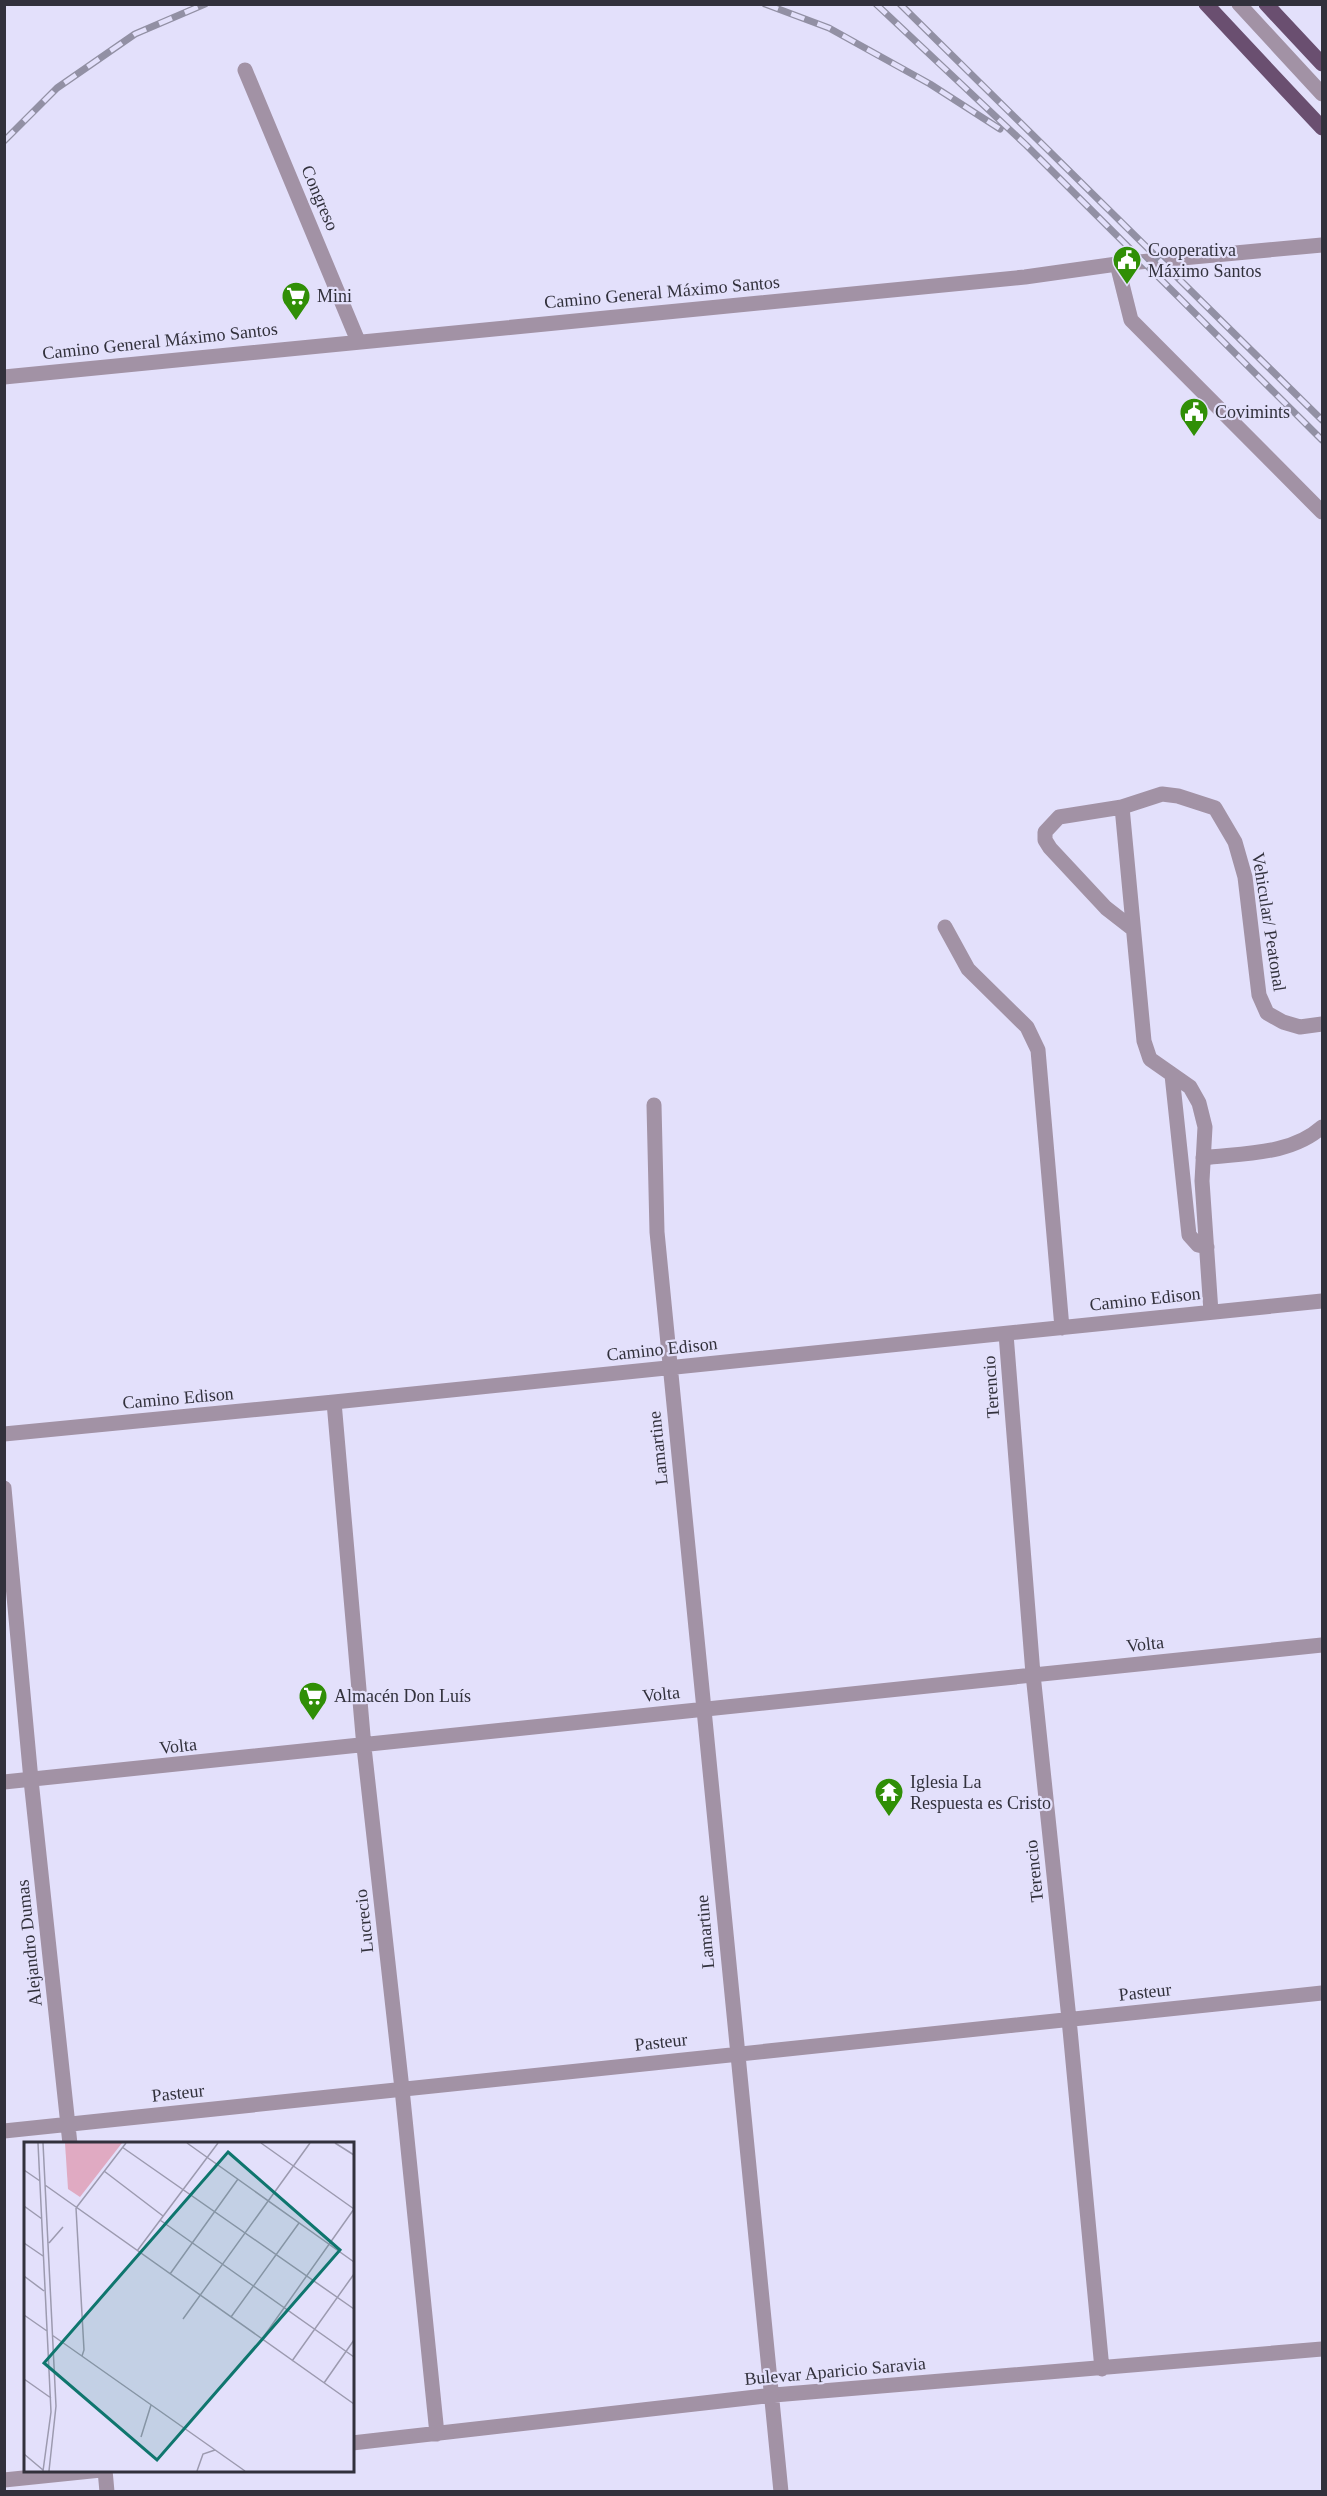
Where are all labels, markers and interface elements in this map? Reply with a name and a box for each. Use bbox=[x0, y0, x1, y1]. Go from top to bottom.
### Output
street label: Congreso bbox=[297, 162, 343, 234]
place label: Cooperativa Máximo Santos bbox=[1148, 240, 1262, 281]
public building icon: Cooperativa Máximo Santos bbox=[1111, 244, 1143, 286]
street label: Camino General Máximo Santos bbox=[543, 272, 781, 312]
supermarket icon: Mini bbox=[280, 280, 312, 322]
place label: Mini bbox=[317, 286, 352, 306]
street label: Camino General Máximo Santos bbox=[41, 319, 279, 363]
public building icon: Covimints bbox=[1178, 396, 1210, 438]
place label: Covimints bbox=[1215, 402, 1290, 422]
street label: Vehicular/ Peatonal bbox=[1248, 851, 1290, 993]
street label: Camino Edison bbox=[1089, 1283, 1201, 1315]
street label: Camino Edison bbox=[606, 1333, 718, 1365]
street label: Terencio bbox=[979, 1355, 1003, 1419]
street label: Camino Edison bbox=[122, 1383, 234, 1413]
street label: Lamartine bbox=[644, 1410, 672, 1486]
street label: Volta bbox=[1125, 1632, 1165, 1656]
supermarket icon: Almacén Don Luís bbox=[297, 1680, 329, 1722]
street label: Volta bbox=[641, 1682, 681, 1706]
place label: Almacén Don Luís bbox=[334, 1686, 471, 1706]
street label: Volta bbox=[158, 1734, 198, 1758]
place label: Iglesia La Respuesta es Cristo bbox=[910, 1772, 1051, 1813]
temple icon: Iglesia La Respuesta es Cristo bbox=[873, 1776, 905, 1818]
street label: Terencio bbox=[1021, 1839, 1047, 1903]
street label: Alejandro Dumas bbox=[12, 1879, 46, 2007]
street label: Lucrecio bbox=[351, 1888, 377, 1954]
street label: Lamartine bbox=[692, 1894, 718, 1970]
street label: Pasteur bbox=[1118, 1979, 1172, 2005]
street label: Pasteur bbox=[634, 2029, 688, 2055]
street label: Pasteur bbox=[151, 2080, 205, 2106]
inset map bbox=[24, 2142, 354, 2472]
street label: Bulevar Aparicio Saravia bbox=[744, 2353, 927, 2389]

